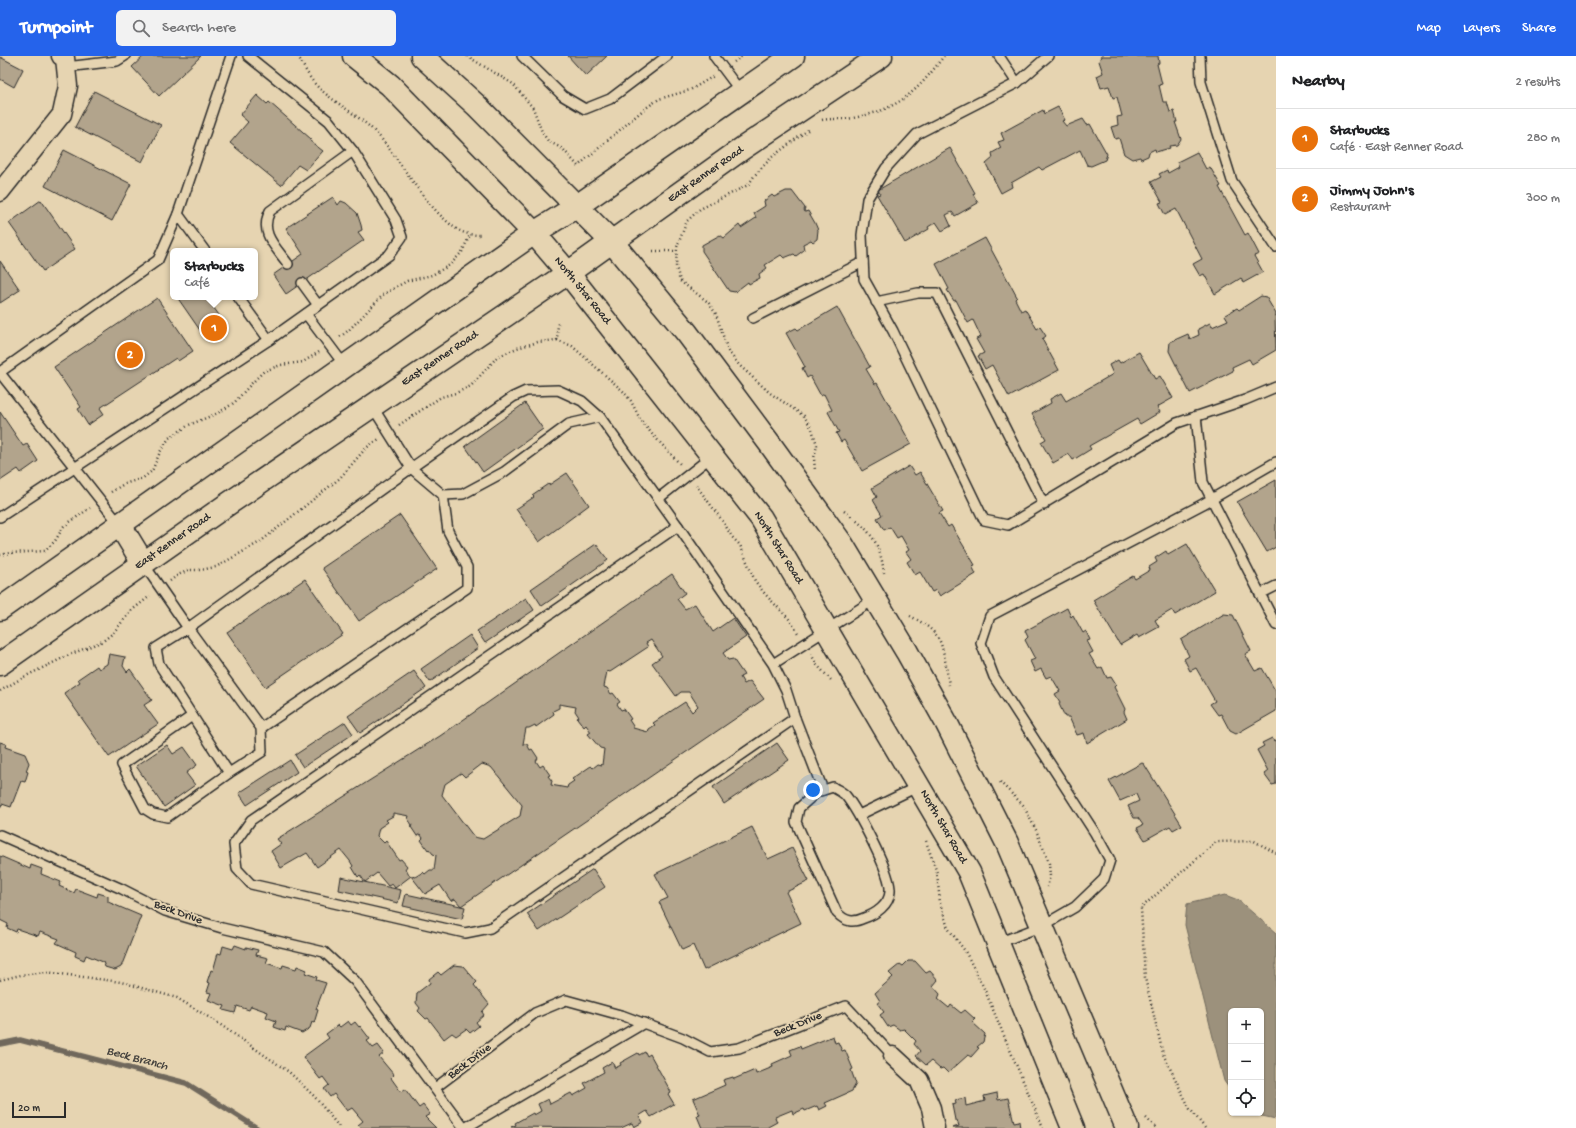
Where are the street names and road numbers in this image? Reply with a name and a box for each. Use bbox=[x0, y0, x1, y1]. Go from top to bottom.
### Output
street label: East Renner Road bbox=[665, 143, 748, 206]
street label: North Star Road bbox=[550, 254, 614, 328]
street label: East Renner Road bbox=[399, 328, 482, 390]
street label: North Star Road bbox=[750, 509, 806, 588]
street label: East Renner Road bbox=[132, 510, 215, 573]
street label: North Star Road bbox=[916, 788, 970, 867]
street label: Beck Drive bbox=[151, 897, 205, 929]
street label: Beck Drive bbox=[771, 1009, 825, 1041]
street label: Beck Drive bbox=[445, 1041, 495, 1083]

